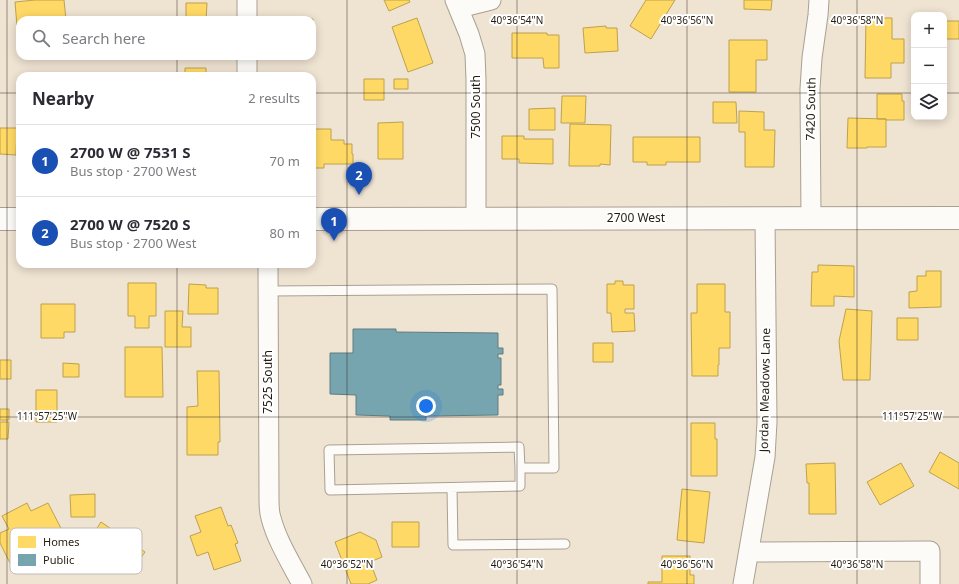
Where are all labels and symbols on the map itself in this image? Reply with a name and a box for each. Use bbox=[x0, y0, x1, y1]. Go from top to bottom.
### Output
text: 40°36'54"N bbox=[491, 13, 543, 27]
text: 40°36'56"N bbox=[661, 13, 713, 27]
text: 40°36'58"N bbox=[831, 13, 883, 27]
street label: 7500 South bbox=[467, 75, 484, 139]
street label: 7420 South bbox=[801, 77, 820, 141]
pin: 2 bbox=[346, 162, 372, 195]
pin: 1 bbox=[321, 208, 347, 241]
street label: 2700 West bbox=[607, 209, 666, 226]
street label: Jordan Meadows Lane bbox=[755, 328, 774, 453]
street label: 7525 South bbox=[259, 350, 276, 414]
your location bbox=[416, 396, 436, 416]
text: 111°57'25"W bbox=[17, 409, 78, 423]
text: 111°57'25"W bbox=[882, 409, 943, 423]
legend bbox=[10, 528, 142, 574]
text: Homes bbox=[43, 534, 80, 549]
text: Public bbox=[43, 552, 74, 567]
text: 40°36'52"N bbox=[321, 557, 373, 571]
text: 40°36'54"N bbox=[491, 557, 543, 571]
text: 40°36'56"N bbox=[661, 557, 713, 571]
text: 40°36'58"N bbox=[831, 557, 883, 571]

